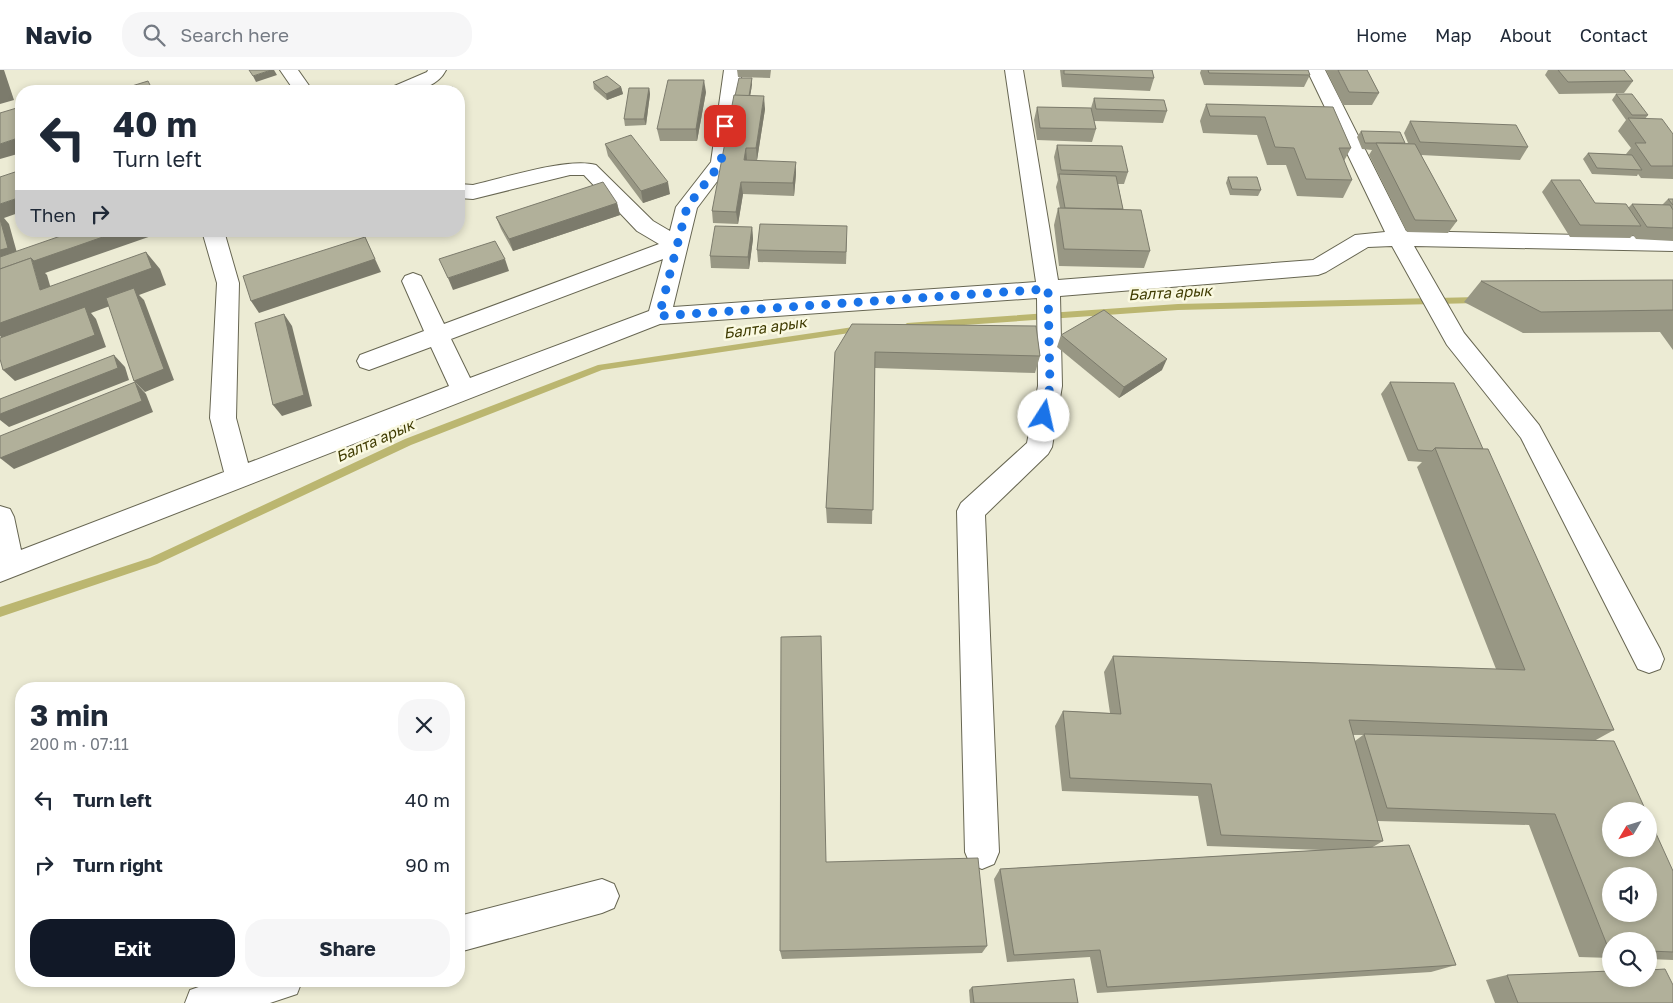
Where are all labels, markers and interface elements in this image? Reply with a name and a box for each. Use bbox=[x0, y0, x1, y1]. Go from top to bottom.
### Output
search box bbox=[122, 12, 472, 57]
text: Navio bbox=[25, 20, 92, 49]
icon: search bbox=[140, 21, 168, 49]
text: Search here bbox=[180, 23, 289, 46]
text: Home bbox=[1356, 24, 1407, 46]
text: Map bbox=[1435, 24, 1472, 46]
text: About bbox=[1500, 24, 1552, 46]
text: Contact bbox=[1580, 24, 1648, 46]
text: 40 m bbox=[113, 103, 197, 145]
icon: left bbox=[30, 105, 95, 170]
pin bbox=[704, 105, 746, 147]
icon: arrive bbox=[711, 112, 739, 140]
text: Turn left bbox=[113, 145, 202, 172]
icon: right bbox=[86, 200, 114, 228]
text: Then bbox=[30, 203, 76, 226]
water label: Балта арык bbox=[1128, 281, 1215, 303]
water label: Балта арык bbox=[722, 312, 810, 342]
position arrow bbox=[1017, 389, 1069, 441]
water label: Балта арык bbox=[333, 414, 419, 465]
text: 3 min bbox=[30, 697, 108, 733]
button: close bbox=[398, 699, 450, 751]
text: 200 m · 07:11 bbox=[30, 734, 129, 754]
icon: left bbox=[30, 786, 58, 814]
text: Turn left bbox=[73, 788, 152, 811]
text: 40 m bbox=[405, 788, 450, 811]
north arrow bbox=[1602, 802, 1658, 858]
map controls bbox=[1602, 802, 1657, 987]
icon: right bbox=[30, 851, 58, 879]
text: Turn right bbox=[73, 853, 163, 876]
text: 90 m bbox=[405, 853, 450, 876]
button: sound bbox=[1602, 867, 1657, 922]
button: Exit bbox=[30, 919, 235, 977]
button: Share bbox=[245, 919, 450, 977]
button: search bbox=[1602, 932, 1657, 987]

